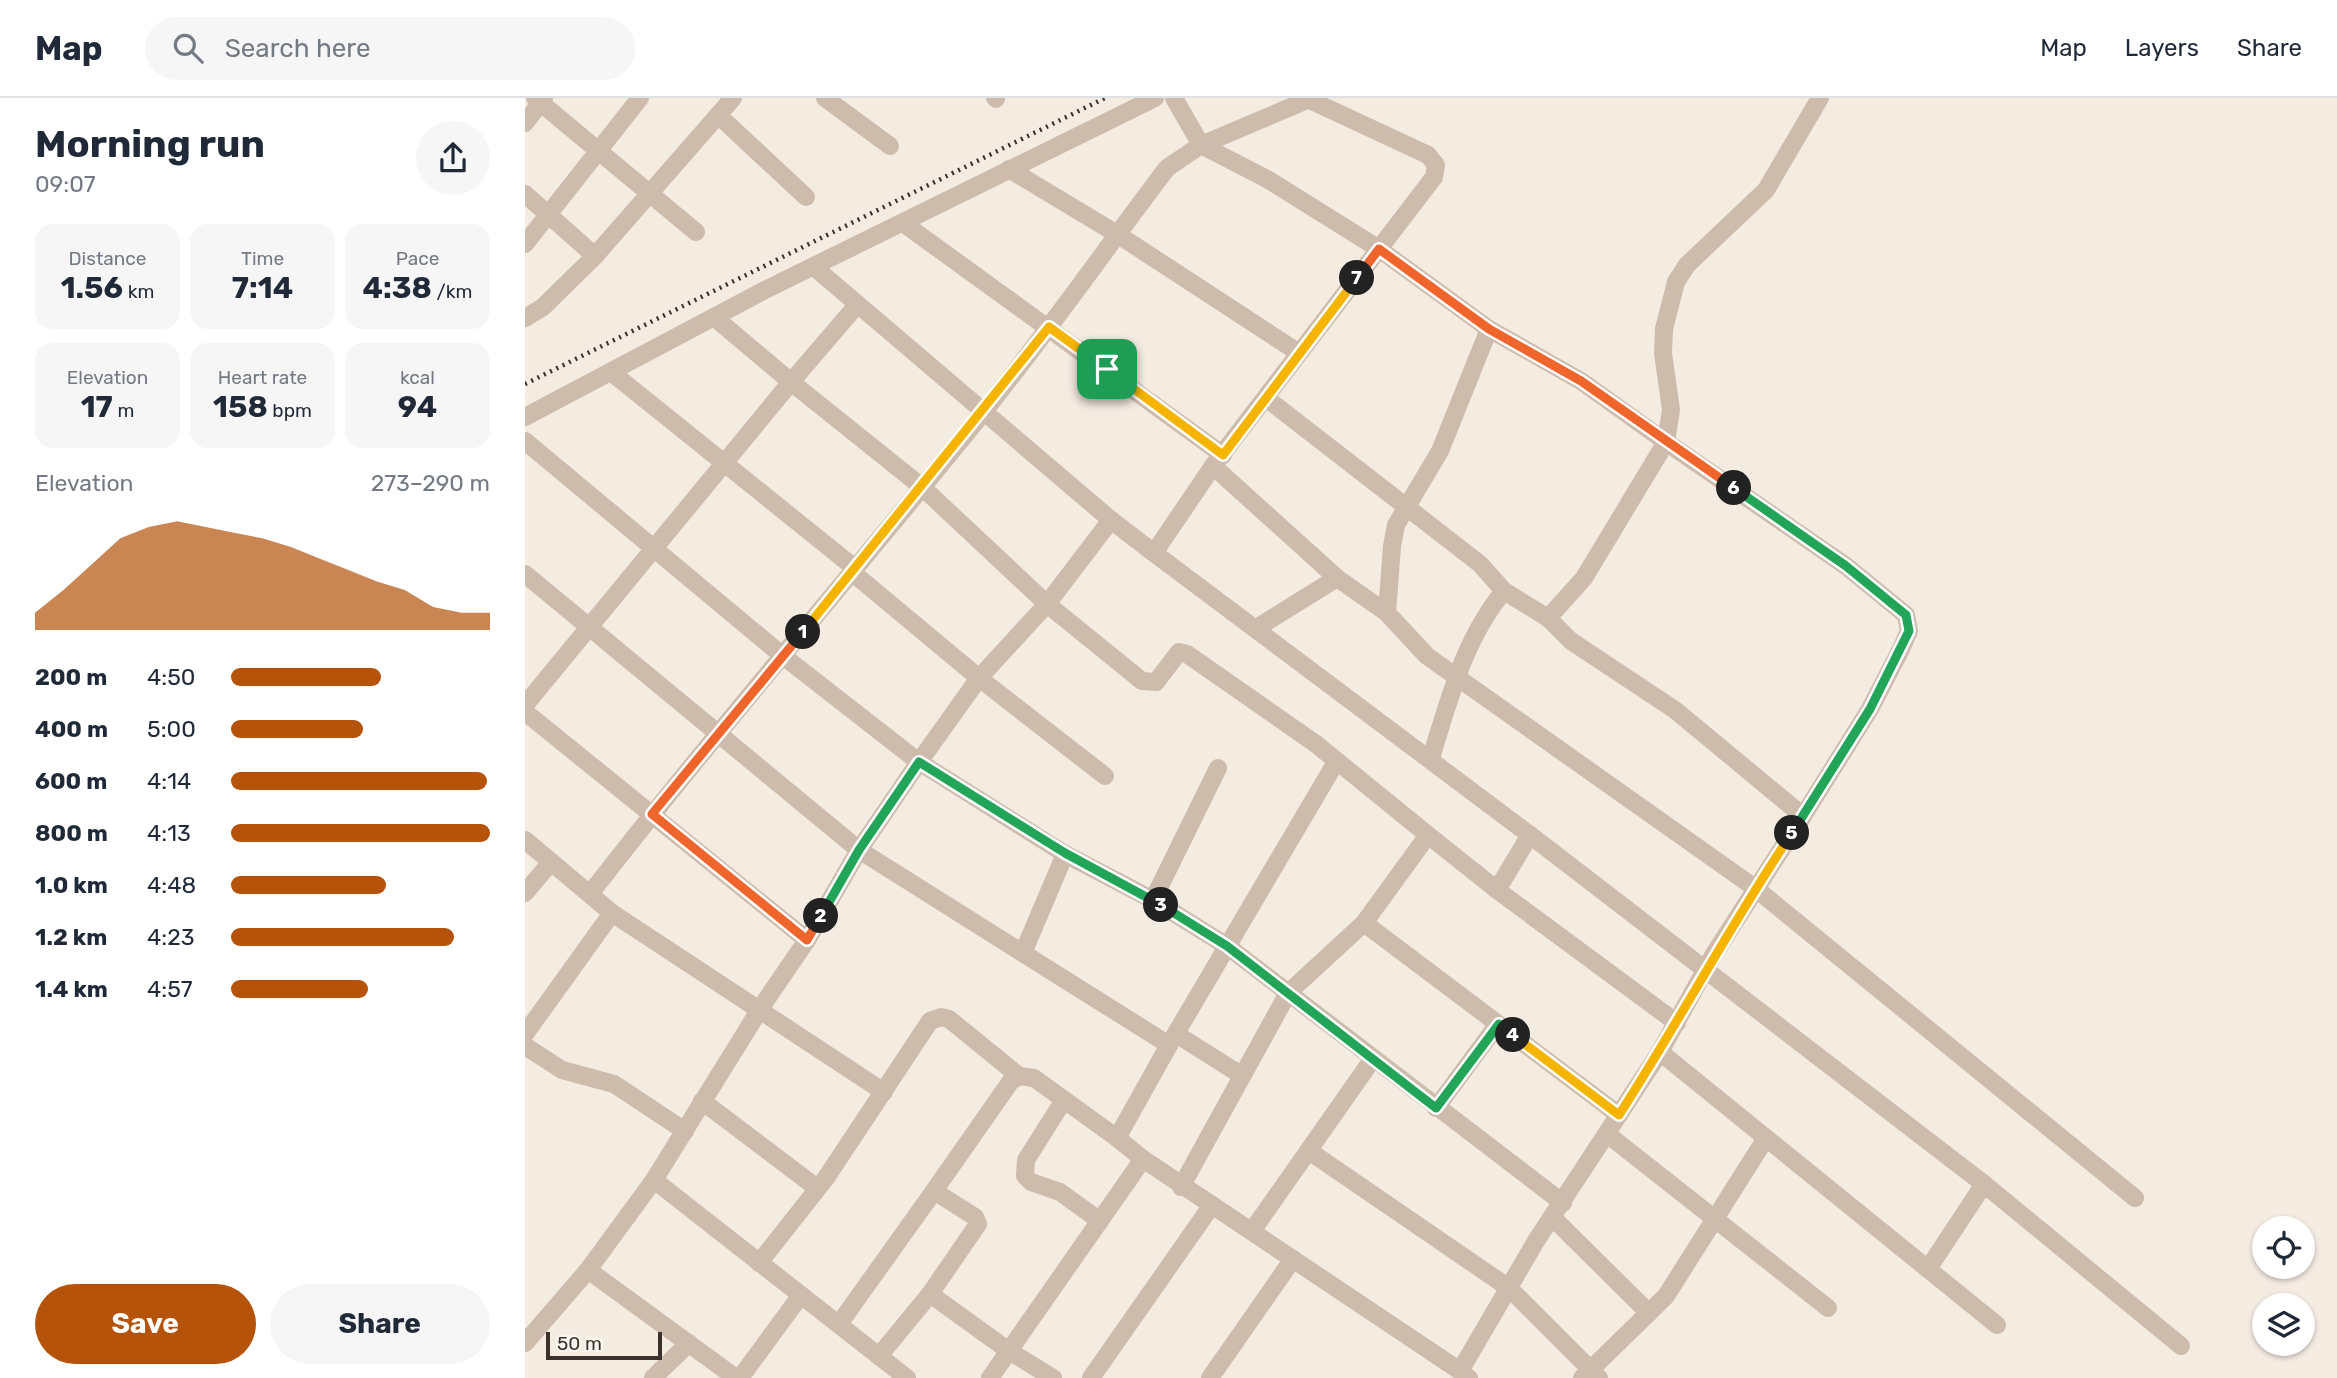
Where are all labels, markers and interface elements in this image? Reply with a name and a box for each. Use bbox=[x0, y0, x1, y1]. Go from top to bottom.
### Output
search box bbox=[145, 17, 635, 80]
text: Map bbox=[35, 29, 103, 68]
icon: search bbox=[169, 29, 207, 67]
text: Search here bbox=[225, 33, 370, 64]
text: Map bbox=[2040, 34, 2087, 62]
text: Layers bbox=[2125, 34, 2199, 62]
text: Share bbox=[2237, 34, 2302, 62]
text: Morning run bbox=[35, 121, 265, 167]
button: share bbox=[416, 121, 490, 195]
text: 09:07 bbox=[35, 170, 96, 198]
text: Distance bbox=[69, 247, 146, 270]
text: Time bbox=[241, 247, 284, 270]
text: Pace bbox=[396, 247, 439, 270]
pin: 7 bbox=[1339, 260, 1375, 296]
text: 7 bbox=[1351, 266, 1362, 289]
text: 1.56 bbox=[61, 270, 123, 306]
text: 7:14 bbox=[232, 270, 293, 306]
text: 4:38 bbox=[363, 270, 432, 306]
text: km bbox=[123, 280, 154, 303]
text: /km bbox=[432, 280, 472, 303]
pin bbox=[1077, 339, 1137, 399]
icon: arrive bbox=[1088, 350, 1126, 388]
text: Elevation bbox=[67, 366, 148, 389]
text: Heart rate bbox=[218, 366, 307, 389]
text: kcal bbox=[400, 366, 435, 389]
text: 17 bbox=[81, 389, 113, 425]
text: 158 bbox=[213, 389, 268, 425]
text: 94 bbox=[398, 389, 437, 425]
text: m bbox=[113, 399, 134, 422]
text: bpm bbox=[268, 399, 312, 422]
text: Elevation bbox=[35, 469, 134, 497]
text: 273–290 m bbox=[371, 469, 490, 497]
pin: 6 bbox=[1717, 470, 1751, 506]
text: 6 bbox=[1727, 476, 1740, 499]
pin: 1 bbox=[785, 614, 821, 650]
text: 1 bbox=[798, 620, 807, 643]
text: 200 m bbox=[35, 663, 107, 691]
text: 4:50 bbox=[147, 663, 195, 691]
text: 400 m bbox=[35, 715, 108, 743]
text: 5:00 bbox=[147, 715, 196, 743]
text: 600 m bbox=[35, 767, 107, 795]
text: 4:14 bbox=[147, 767, 191, 795]
pin: 5 bbox=[1775, 816, 1809, 850]
text: 800 m bbox=[35, 819, 108, 847]
text: 4:13 bbox=[147, 819, 191, 847]
text: 5 bbox=[1785, 821, 1798, 844]
text: 1.0 km bbox=[35, 871, 108, 899]
text: 4:48 bbox=[147, 871, 196, 899]
pin: 3 bbox=[1143, 888, 1179, 922]
text: 3 bbox=[1154, 893, 1167, 916]
pin: 2 bbox=[803, 898, 839, 934]
text: 2 bbox=[814, 904, 827, 927]
text: 1.2 km bbox=[35, 923, 107, 951]
text: 4:23 bbox=[147, 923, 195, 951]
text: 1.4 km bbox=[35, 975, 108, 1003]
text: 4:57 bbox=[147, 975, 193, 1003]
pin: 4 bbox=[1495, 1018, 1531, 1052]
text: 4 bbox=[1506, 1023, 1519, 1046]
map controls bbox=[2252, 1216, 2315, 1356]
button: locate bbox=[2252, 1216, 2315, 1279]
button: Save bbox=[35, 1284, 256, 1364]
button: Share bbox=[270, 1284, 490, 1364]
button: layers bbox=[2252, 1293, 2315, 1356]
scale bar bbox=[546, 1329, 661, 1361]
text: 50 m bbox=[557, 1332, 602, 1355]

